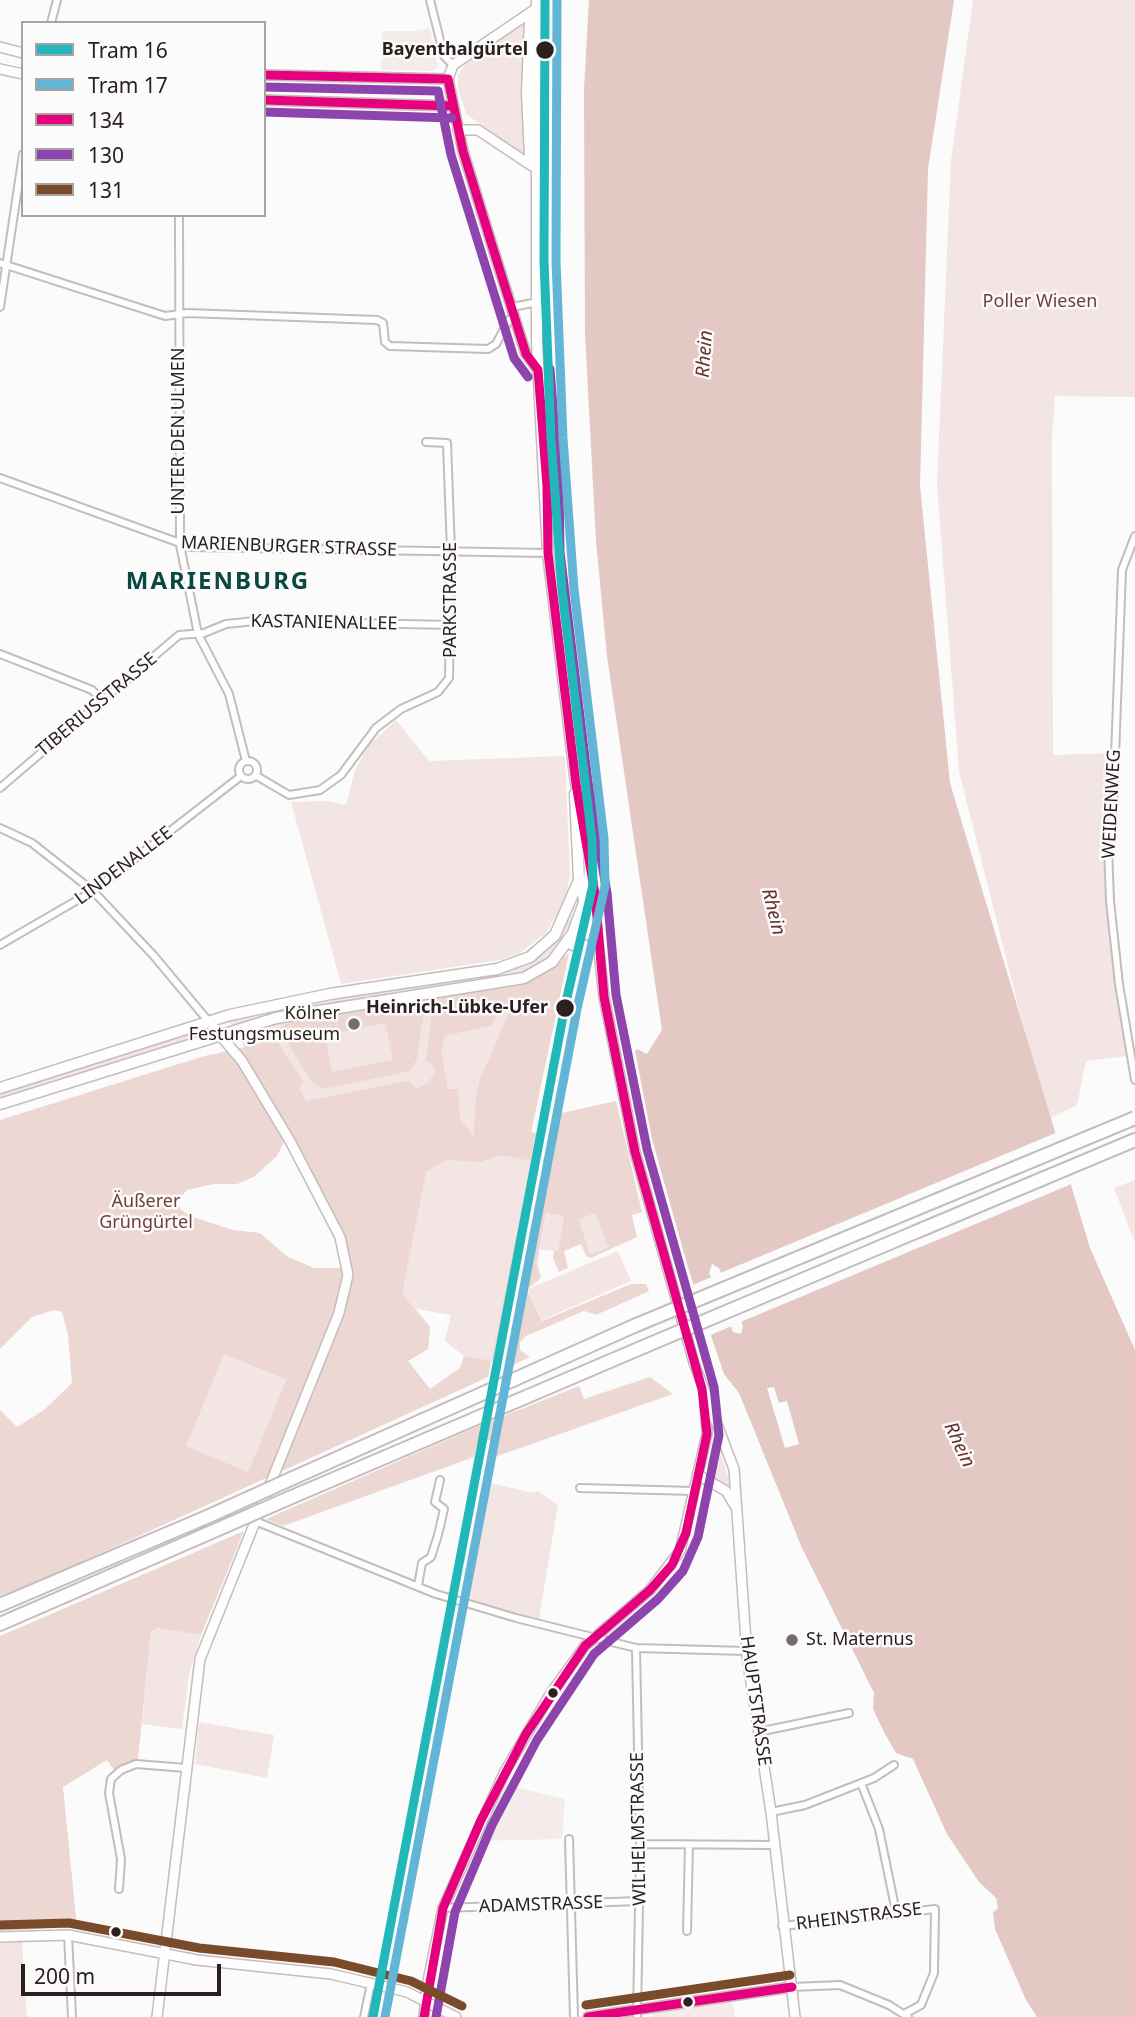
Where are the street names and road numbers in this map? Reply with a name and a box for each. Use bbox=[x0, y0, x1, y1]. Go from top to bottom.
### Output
street label: UNTER DEN ULMEN bbox=[168, 348, 190, 514]
street label: MARIENBURGER STRASSE bbox=[181, 532, 397, 562]
street label: PARKSTRASSE bbox=[440, 542, 462, 658]
street label: KASTANIENALLEE bbox=[251, 611, 397, 635]
street label: TIBERIUSSTRASSE bbox=[32, 648, 162, 762]
street label: WEIDENWEG bbox=[1098, 749, 1126, 859]
street label: LINDENALLEE bbox=[71, 822, 177, 910]
street label: HAUPTSTRASSE bbox=[735, 1635, 775, 1767]
street label: WILHELMSTRASSE bbox=[627, 1752, 651, 1906]
street label: ADAMSTRASSE bbox=[478, 1892, 604, 1918]
street label: RHEINSTRASSE bbox=[795, 1899, 923, 1935]

